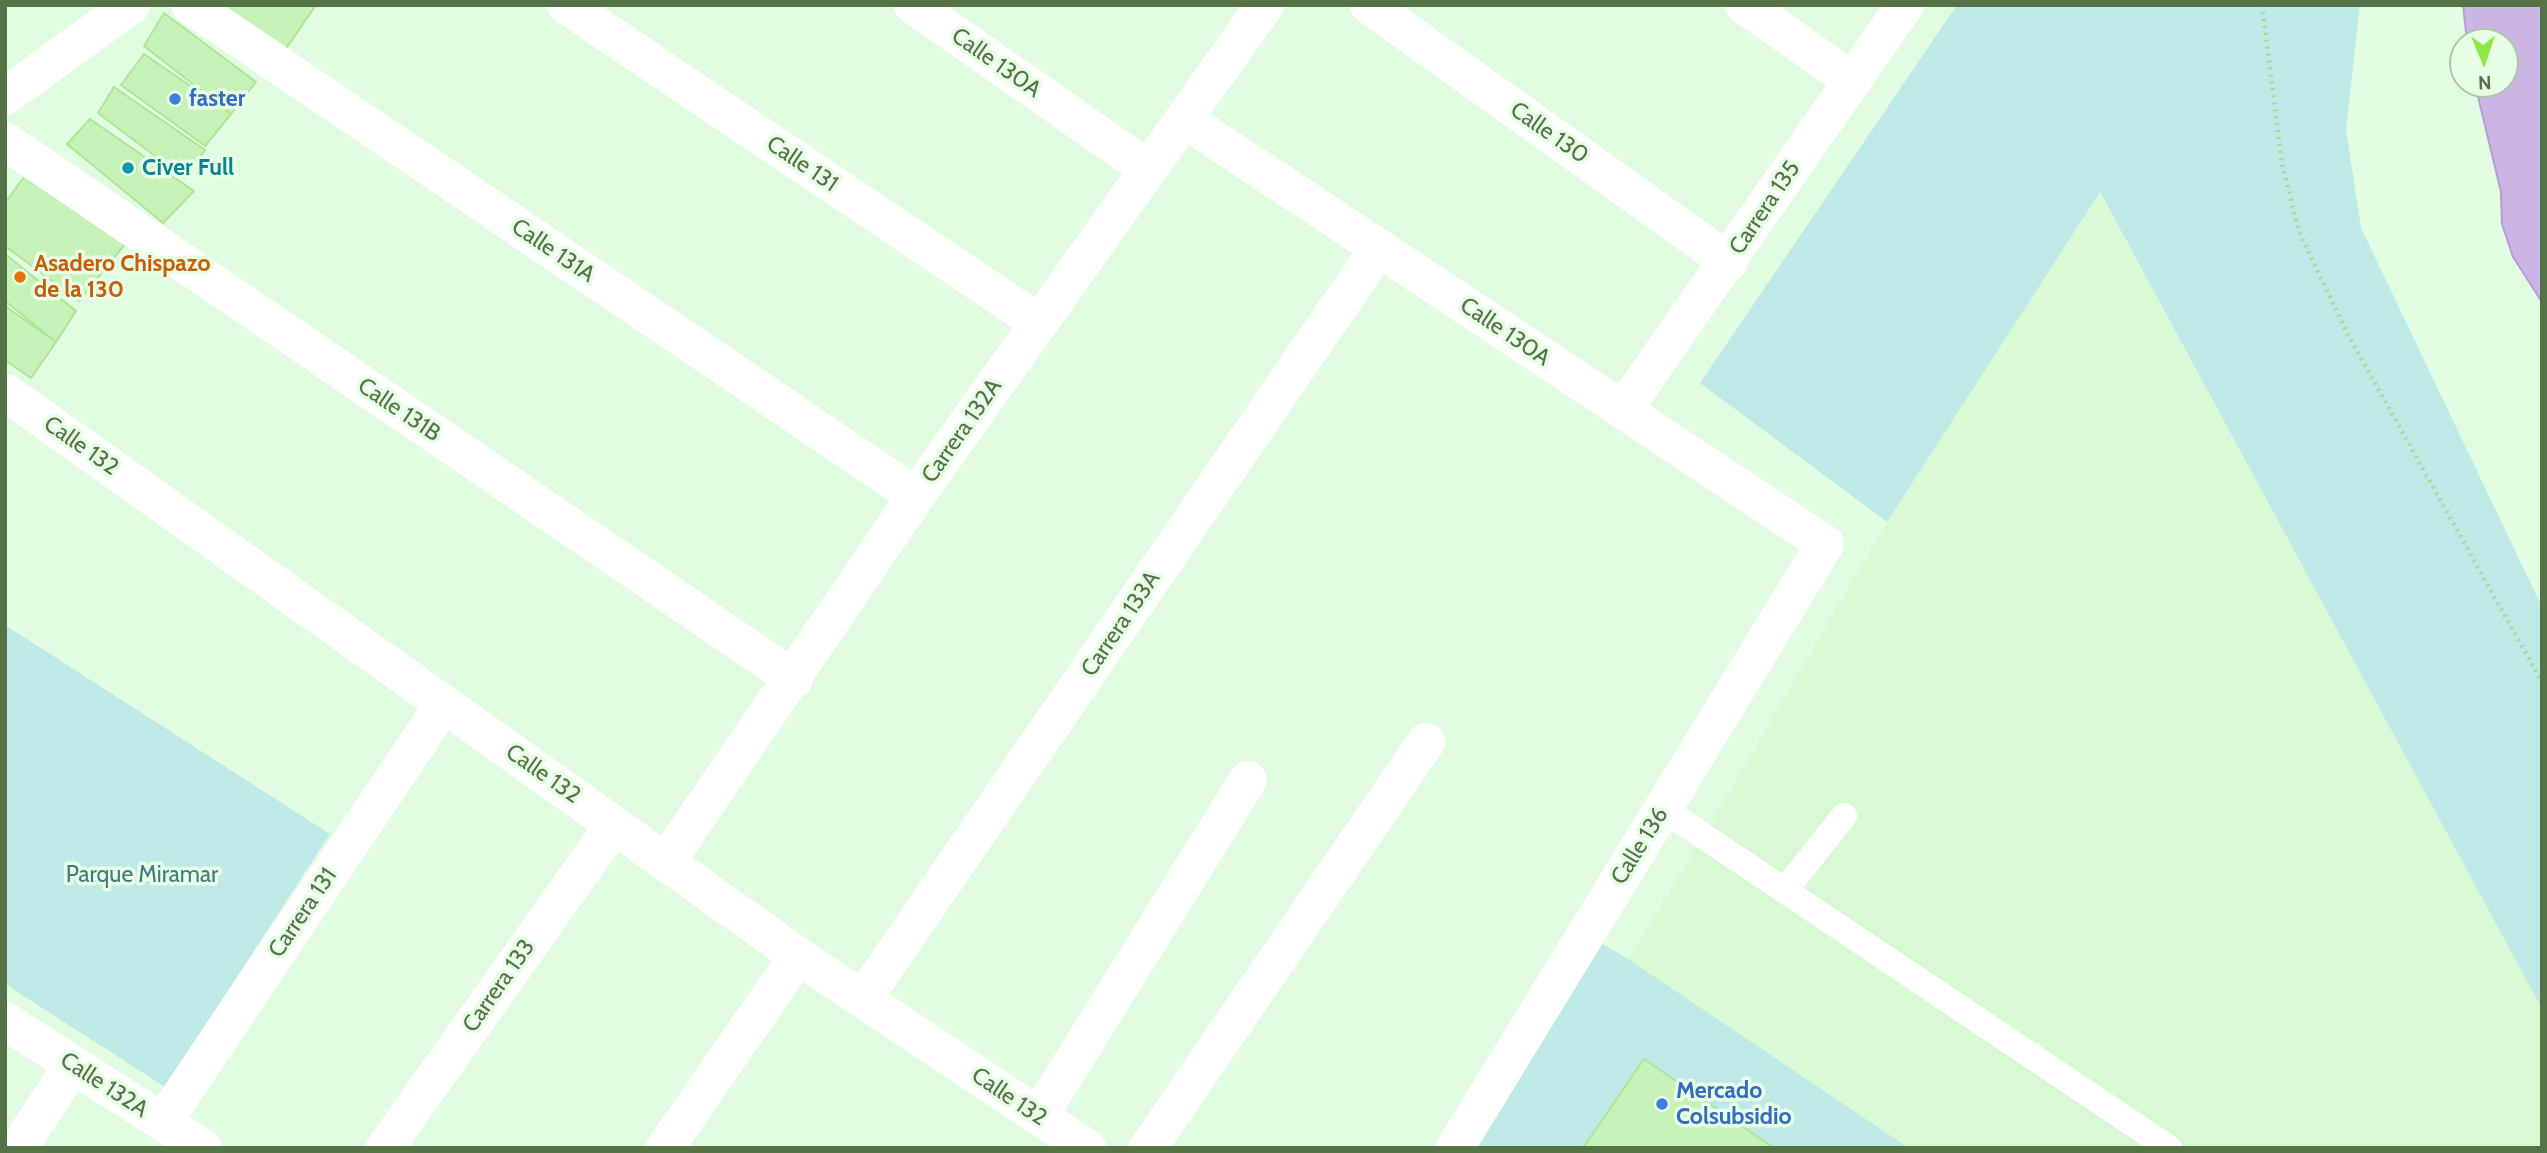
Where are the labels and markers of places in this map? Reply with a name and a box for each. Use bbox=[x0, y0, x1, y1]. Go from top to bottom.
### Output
place label: faster bbox=[189, 85, 245, 113]
marker: faster bbox=[167, 91, 183, 107]
place label: Civer Full bbox=[142, 154, 234, 182]
marker: Civer Full bbox=[120, 160, 136, 176]
place label: Asadero Chispazo de la 130 bbox=[34, 250, 211, 304]
marker: Asadero Chispazo de la 130 bbox=[12, 269, 28, 285]
place label: Mercado Colsubsidio bbox=[1676, 1077, 1792, 1131]
marker: Mercado Colsubsidio bbox=[1654, 1096, 1670, 1112]

